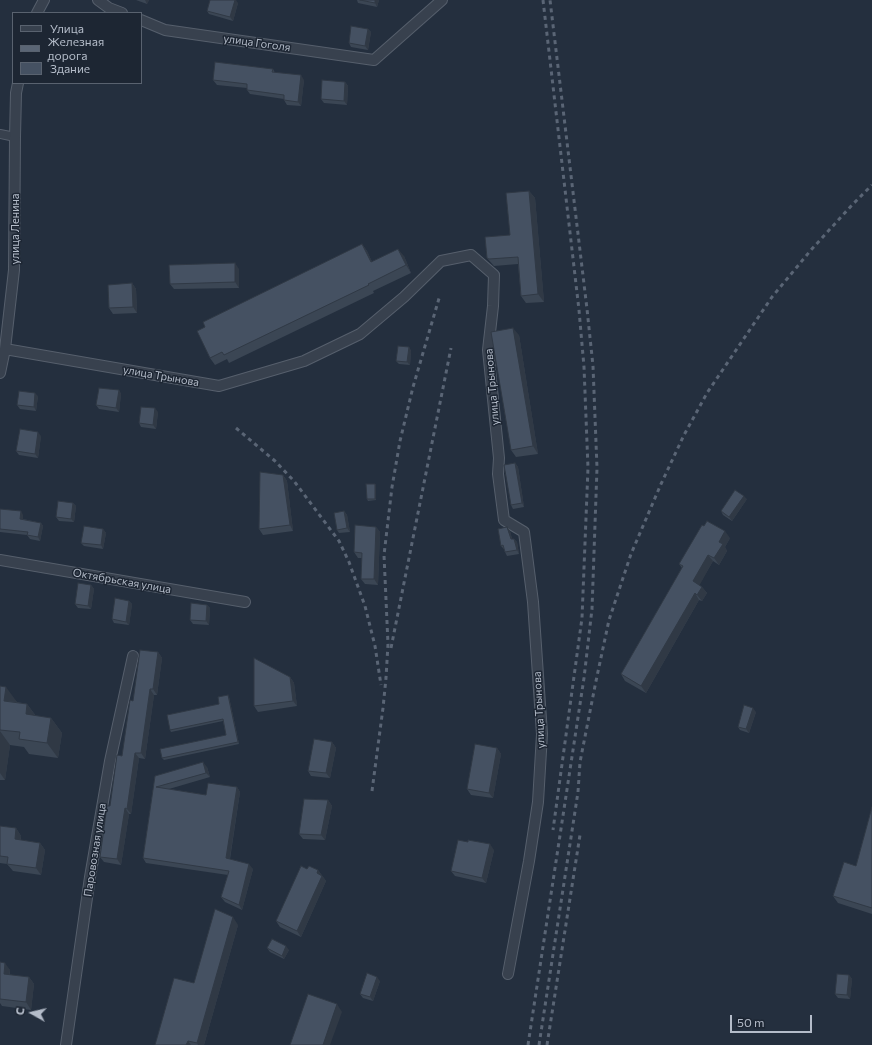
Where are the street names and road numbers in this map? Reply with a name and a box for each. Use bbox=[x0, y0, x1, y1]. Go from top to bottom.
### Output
street label: улица Гоголя bbox=[223, 32, 291, 54]
street label: улица Ленина bbox=[8, 194, 22, 264]
street label: улица Трынова bbox=[482, 348, 502, 426]
street label: улица Трынова bbox=[122, 363, 200, 389]
street label: Октябрьская улица bbox=[72, 566, 172, 596]
street label: улица Трынова bbox=[530, 671, 548, 749]
street label: Паровозная улица bbox=[81, 802, 109, 898]

